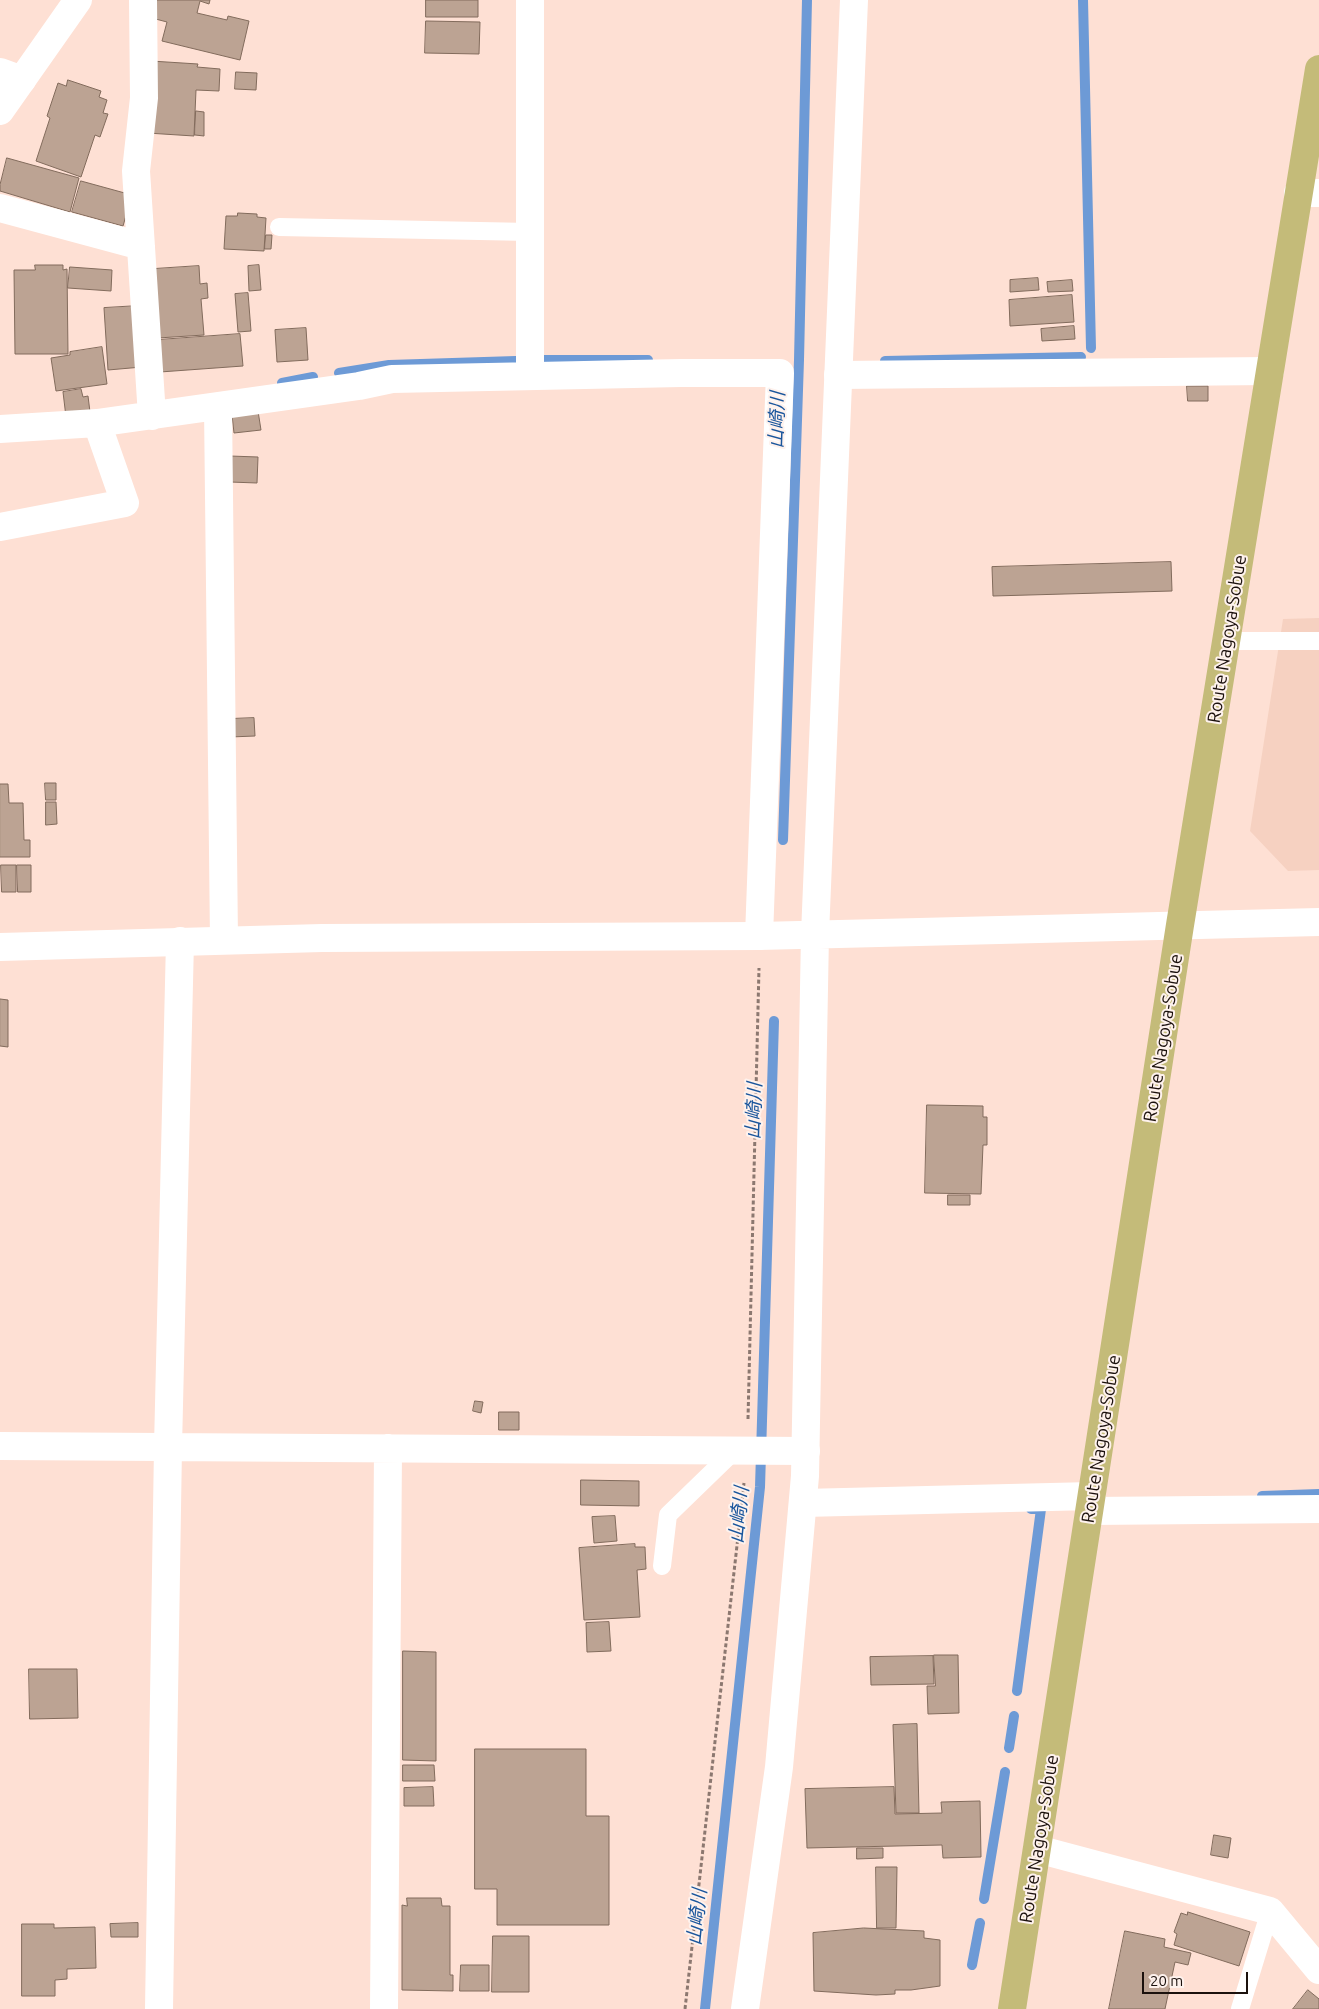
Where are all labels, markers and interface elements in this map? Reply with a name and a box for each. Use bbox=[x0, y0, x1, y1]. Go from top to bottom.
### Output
water label: 山崎川 bbox=[765, 391, 789, 449]
street label: Route Nagoya-Sobue bbox=[1203, 553, 1251, 725]
street label: Route Nagoya-Sobue bbox=[1139, 952, 1187, 1124]
water label: 山崎川 bbox=[742, 1082, 766, 1140]
street label: Route Nagoya-Sobue bbox=[1077, 1353, 1125, 1525]
water label: 山崎川 bbox=[725, 1485, 753, 1545]
street label: Route Nagoya-Sobue bbox=[1015, 1753, 1063, 1925]
water label: 山崎川 bbox=[683, 1887, 711, 1947]
scale bar bbox=[1144, 1962, 1250, 1994]
text: 20 m bbox=[1150, 1972, 1183, 1989]

